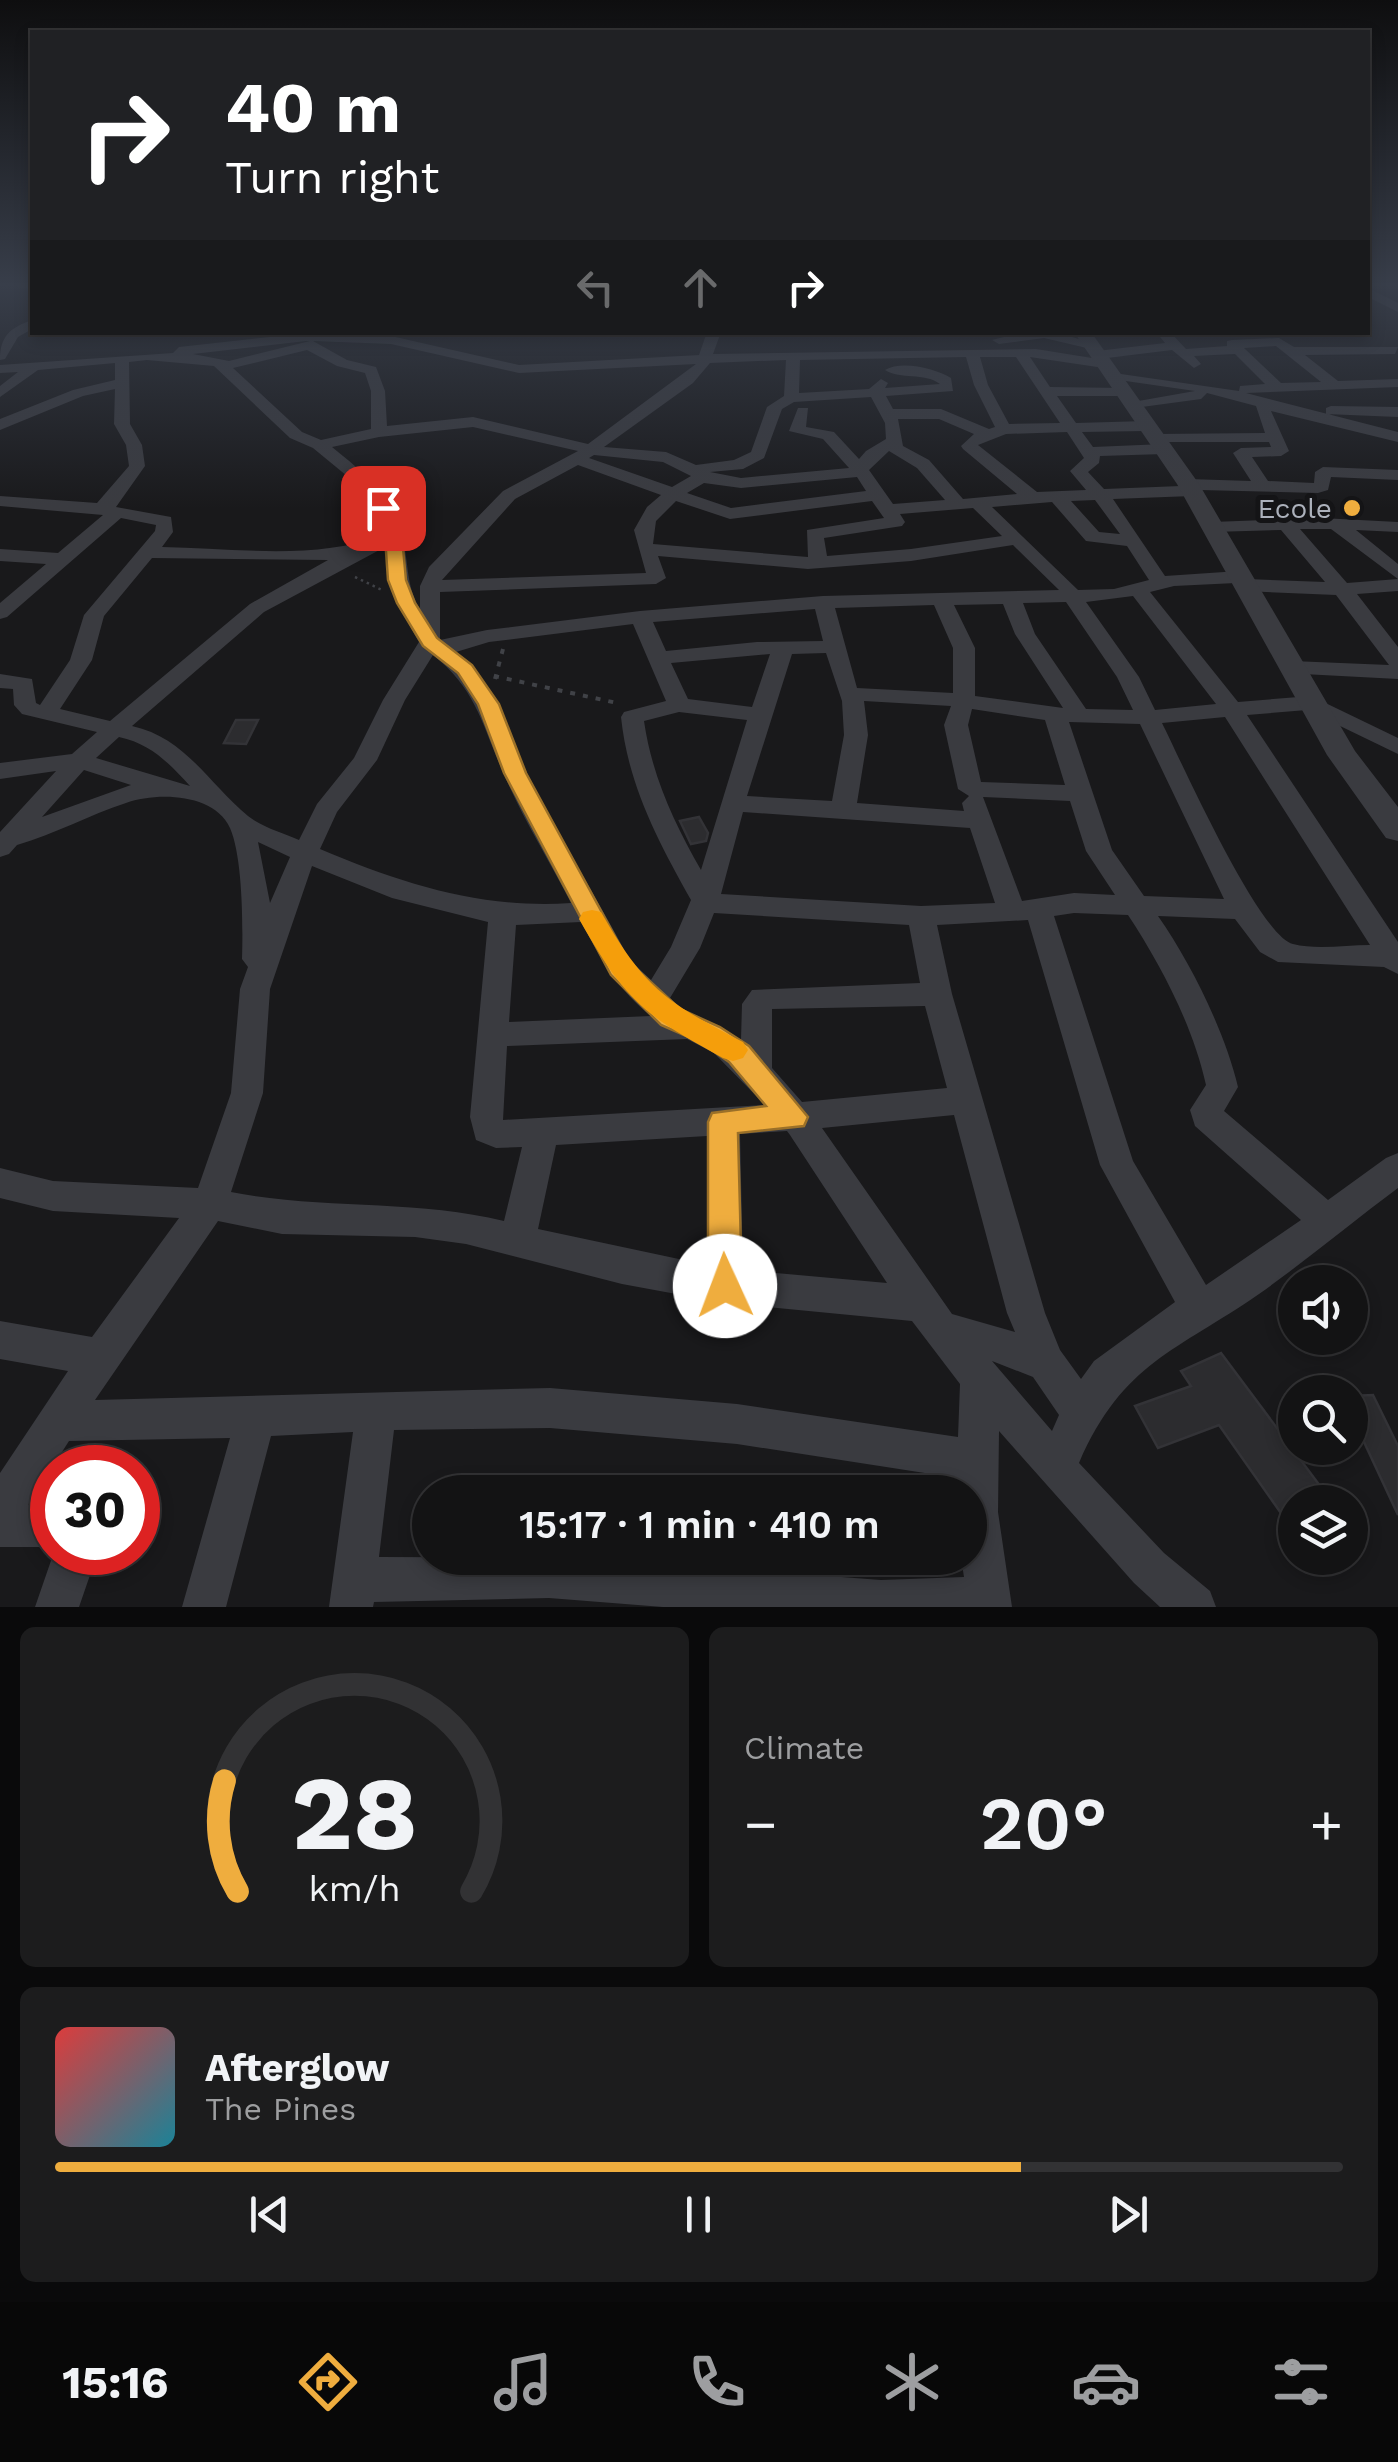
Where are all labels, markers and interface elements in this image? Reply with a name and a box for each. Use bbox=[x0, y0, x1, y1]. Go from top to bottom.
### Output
text: 40 m bbox=[225, 67, 401, 149]
icon: right bbox=[60, 70, 190, 200]
text: Turn right bbox=[225, 151, 439, 204]
icon: left bbox=[568, 260, 623, 315]
icon: ahead bbox=[673, 260, 728, 315]
icon: right bbox=[778, 260, 833, 315]
pin bbox=[341, 466, 426, 551]
icon: arrive bbox=[356, 481, 411, 536]
place label: Ecole bbox=[1257, 492, 1332, 525]
marker: Ecole bbox=[1341, 497, 1363, 519]
position arrow bbox=[673, 1234, 777, 1338]
map controls bbox=[1278, 1265, 1368, 1575]
button: sound bbox=[1278, 1265, 1368, 1355]
button: search bbox=[1278, 1375, 1368, 1465]
speed limit sign: 30 bbox=[30, 1445, 160, 1575]
button: layers bbox=[1278, 1485, 1368, 1575]
text: 15:17 · 1 min · 410 m bbox=[519, 1503, 880, 1547]
text: Climate bbox=[744, 1729, 864, 1767]
text: 28 bbox=[291, 1752, 418, 1874]
text: 20° bbox=[979, 1779, 1108, 1867]
text: − bbox=[744, 1792, 777, 1856]
text: + bbox=[1310, 1792, 1343, 1856]
text: km/h bbox=[308, 1868, 401, 1910]
text: Afterglow bbox=[205, 2046, 390, 2090]
text: The Pines bbox=[205, 2090, 356, 2128]
icon: previous bbox=[242, 2187, 297, 2242]
icon: pause bbox=[671, 2187, 726, 2242]
icon: next bbox=[1101, 2187, 1156, 2242]
icon: directions bbox=[293, 2347, 363, 2417]
icon: music bbox=[488, 2347, 558, 2417]
icon: phone bbox=[682, 2347, 752, 2417]
icon: climate bbox=[877, 2347, 947, 2417]
icon: car bbox=[1071, 2347, 1141, 2417]
icon: filters bbox=[1266, 2347, 1336, 2417]
text: 15:16 bbox=[62, 2356, 169, 2409]

